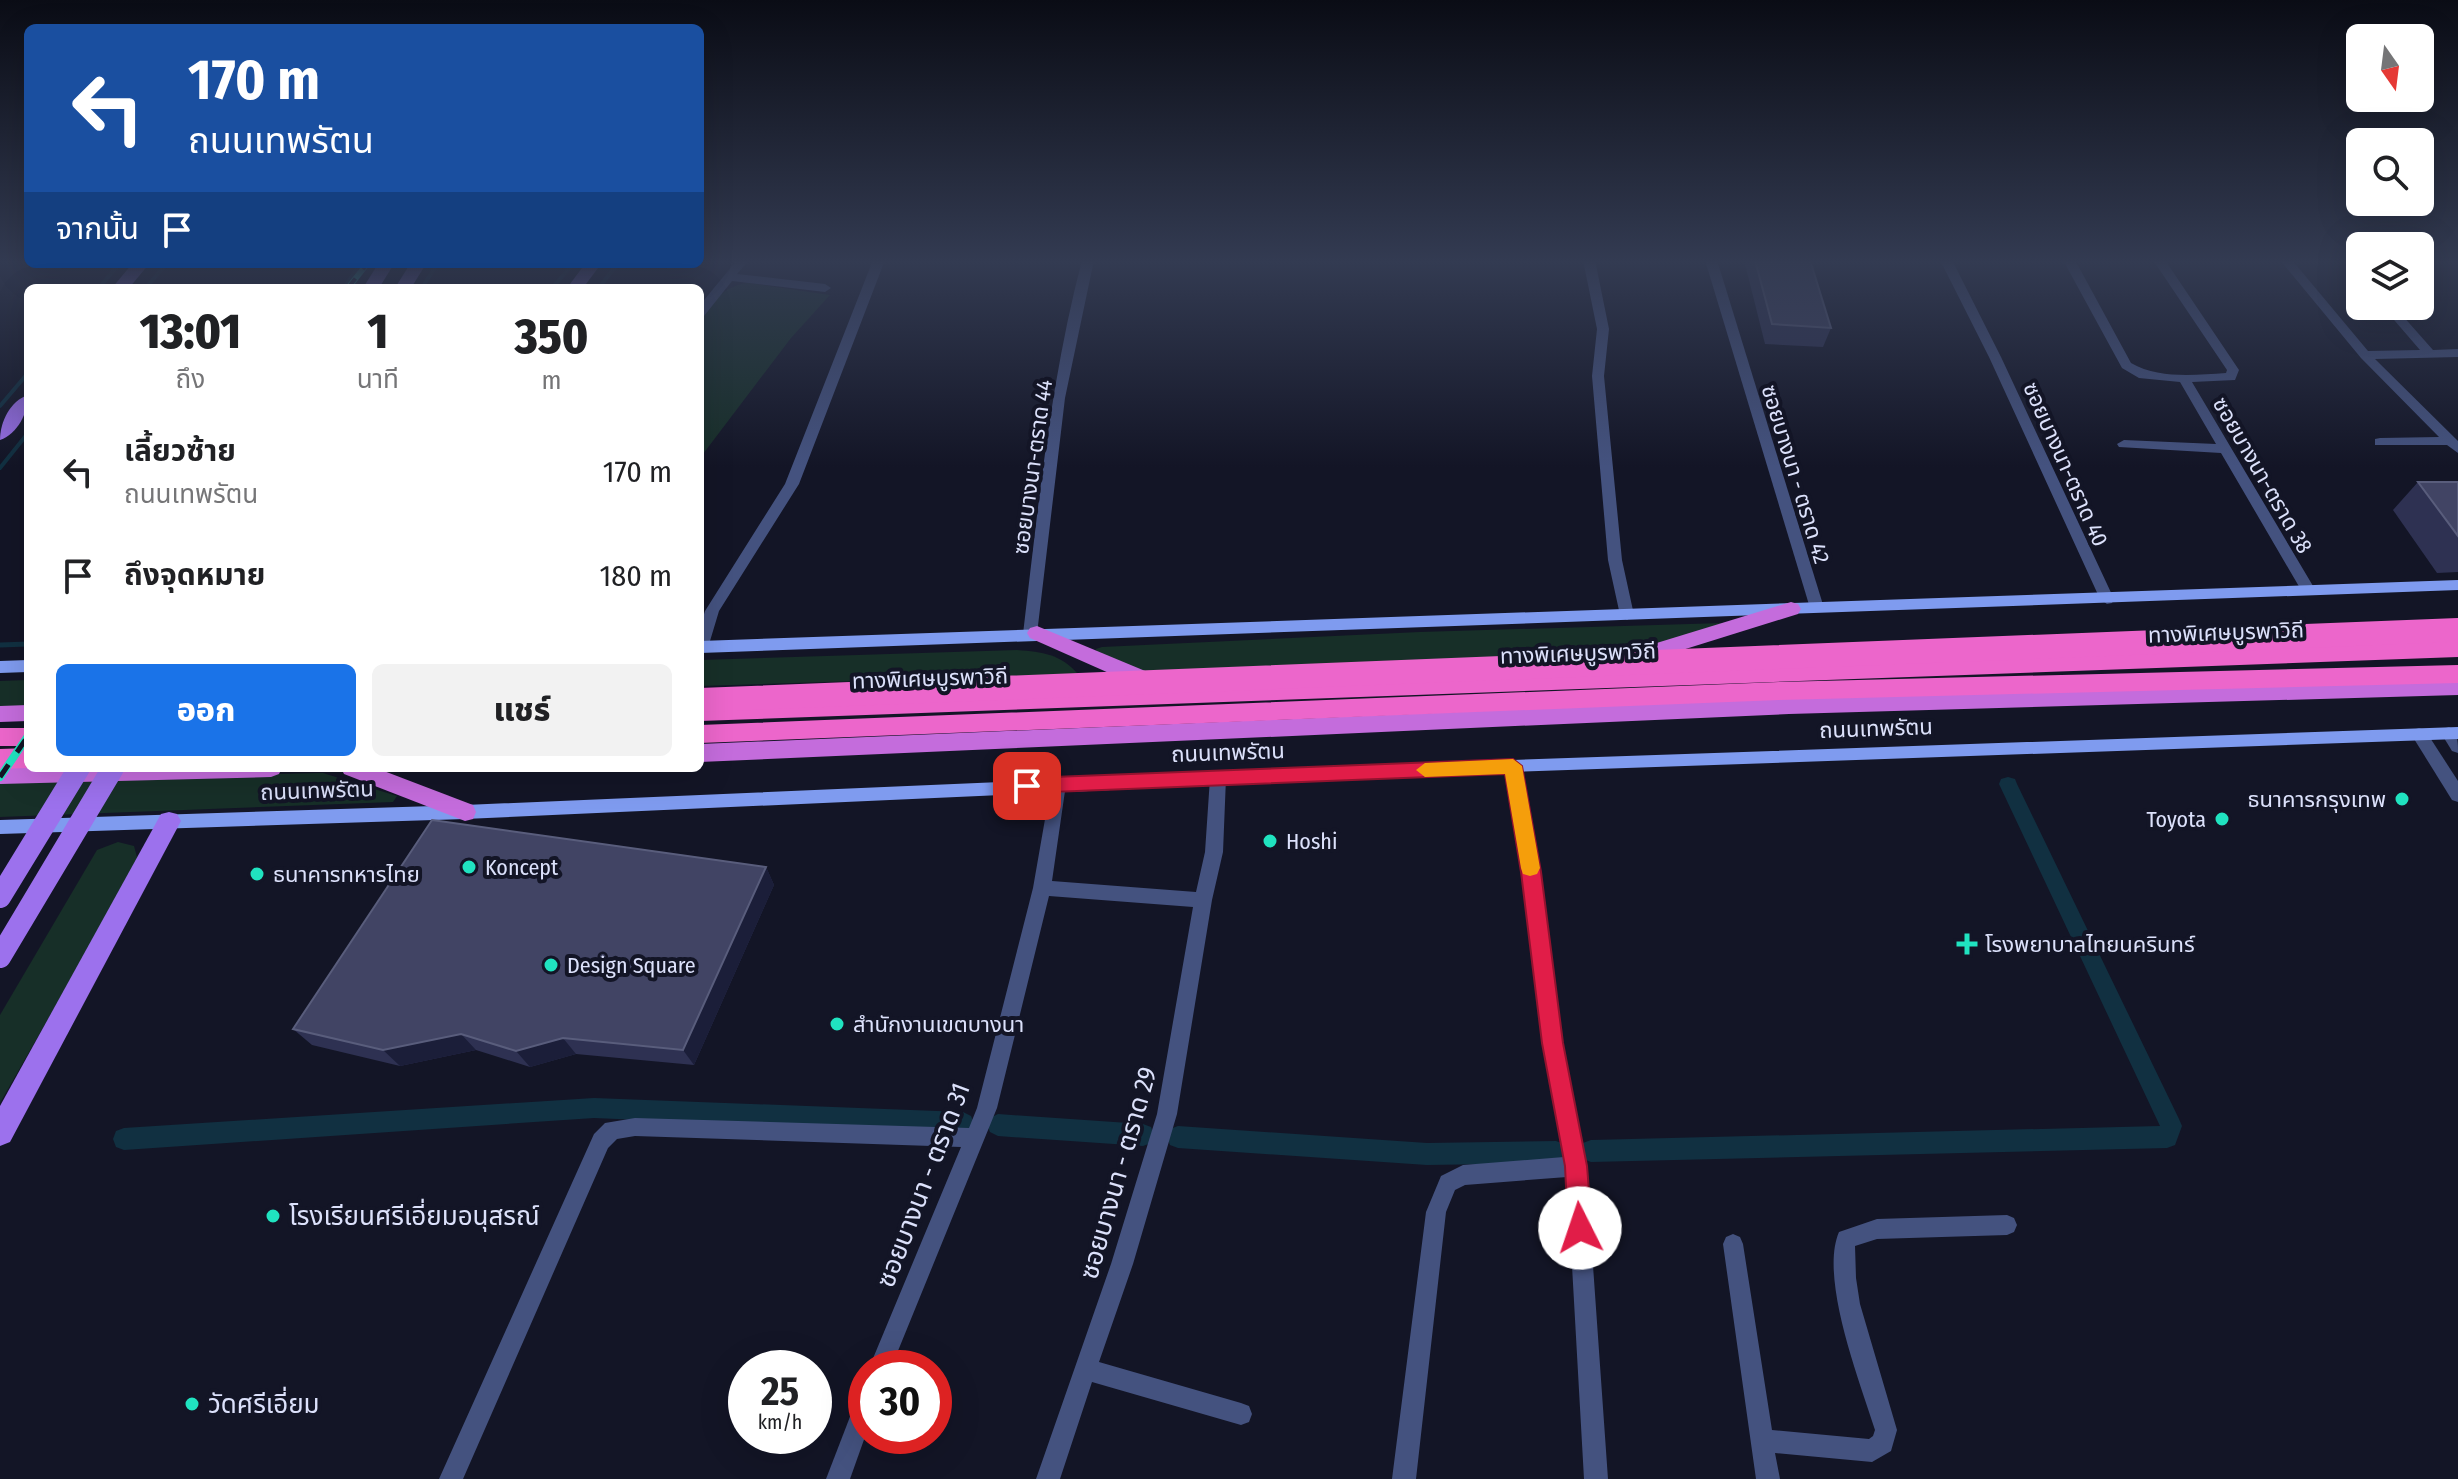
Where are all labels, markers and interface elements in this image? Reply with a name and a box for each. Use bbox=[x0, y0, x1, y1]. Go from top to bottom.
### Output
north arrow bbox=[2346, 24, 2434, 112]
map controls bbox=[2346, 24, 2434, 320]
text: 170 m bbox=[188, 47, 320, 114]
icon: left bbox=[56, 56, 160, 160]
text: ถนนเทพรัตน bbox=[188, 119, 374, 163]
button: search bbox=[2346, 128, 2434, 216]
icon: arrive bbox=[155, 208, 199, 252]
text: จากนั้น bbox=[56, 211, 139, 247]
button: layers bbox=[2346, 232, 2434, 320]
text: 13:01 bbox=[140, 303, 241, 361]
text: 1 bbox=[367, 303, 388, 361]
text: 350 bbox=[515, 308, 588, 366]
text: ถึง bbox=[176, 364, 205, 395]
text: นาที bbox=[357, 364, 399, 395]
text: m bbox=[541, 365, 561, 396]
street label: ซอยบางนา-ตราด 44 bbox=[1007, 378, 1058, 556]
street label: ซอยบางนา-ตราด 40 bbox=[2017, 378, 2114, 551]
street label: ซอยบางนา - ตราด 42 bbox=[1756, 382, 1836, 567]
street label: ซอยบางนา-ตราด 38 bbox=[2207, 392, 2318, 558]
text: เลี้ยวซ้าย bbox=[124, 433, 236, 469]
icon: left bbox=[56, 450, 100, 494]
text: 170 m bbox=[603, 454, 672, 490]
text: ถนนเทพรัตน bbox=[124, 479, 258, 510]
icon: arrive bbox=[56, 554, 100, 598]
text: ถึงจุดหมาย bbox=[124, 557, 265, 593]
text: 180 m bbox=[600, 558, 672, 594]
street label: ทางพิเศษบูรพาวิถี bbox=[2148, 616, 2304, 649]
street label: ทางพิเศษบูรพาวิถี bbox=[1500, 637, 1656, 670]
street label: ทางพิเศษบูรพาวิถี bbox=[852, 662, 1008, 695]
button: ออก bbox=[56, 664, 356, 756]
button: แชร์ bbox=[372, 664, 672, 756]
street label: ถนนเทพรัตน bbox=[1819, 713, 1933, 744]
street label: ถนนเทพรัตน bbox=[1171, 737, 1285, 768]
pin bbox=[993, 752, 1061, 820]
icon: arrive bbox=[1005, 764, 1049, 808]
street label: ถนนเทพรัตน bbox=[260, 775, 374, 806]
place label: ธนาคารกรุงเทพ bbox=[2248, 786, 2386, 813]
marker: ธนาคารกรุงเทพ bbox=[2393, 790, 2411, 808]
place label: Toyota bbox=[2146, 806, 2206, 833]
marker: Toyota bbox=[2213, 810, 2231, 828]
place label: Hoshi bbox=[1286, 828, 1337, 855]
marker: Hoshi bbox=[1261, 832, 1279, 850]
place label: Koncept bbox=[485, 854, 559, 881]
marker: Koncept bbox=[460, 858, 478, 876]
place label: ธนาคารทหารไทย bbox=[273, 861, 420, 888]
marker: ธนาคารทหารไทย bbox=[248, 865, 266, 883]
place label: โรงพยาบาลไทยนครินทร์ bbox=[1985, 931, 2196, 958]
marker: โรงพยาบาลไทยนครินทร์ bbox=[1956, 933, 1978, 955]
place label: Design Square bbox=[567, 952, 696, 979]
marker: Design Square bbox=[542, 956, 560, 974]
place label: สำนักงานเขตบางนา bbox=[853, 1011, 1024, 1038]
marker: สำนักงานเขตบางนา bbox=[828, 1015, 846, 1033]
street label: ซอยบางนา - ตราด 29 bbox=[1073, 1064, 1164, 1283]
street label: ซอยบางนา - ตราด 31 bbox=[870, 1079, 977, 1292]
position arrow bbox=[1538, 1186, 1622, 1270]
place label: โรงเรียนศรีเอี่ยมอนุสรณ์ bbox=[289, 1198, 540, 1232]
marker: โรงเรียนศรีเอี่ยมอนุสรณ์ bbox=[264, 1207, 282, 1225]
speed limit sign: 30 bbox=[848, 1350, 952, 1454]
text: 25 bbox=[761, 1368, 799, 1416]
place label: วัดศรีเอี่ยม bbox=[208, 1386, 320, 1420]
marker: วัดศรีเอี่ยม bbox=[183, 1395, 201, 1413]
text: km/h bbox=[758, 1410, 802, 1434]

